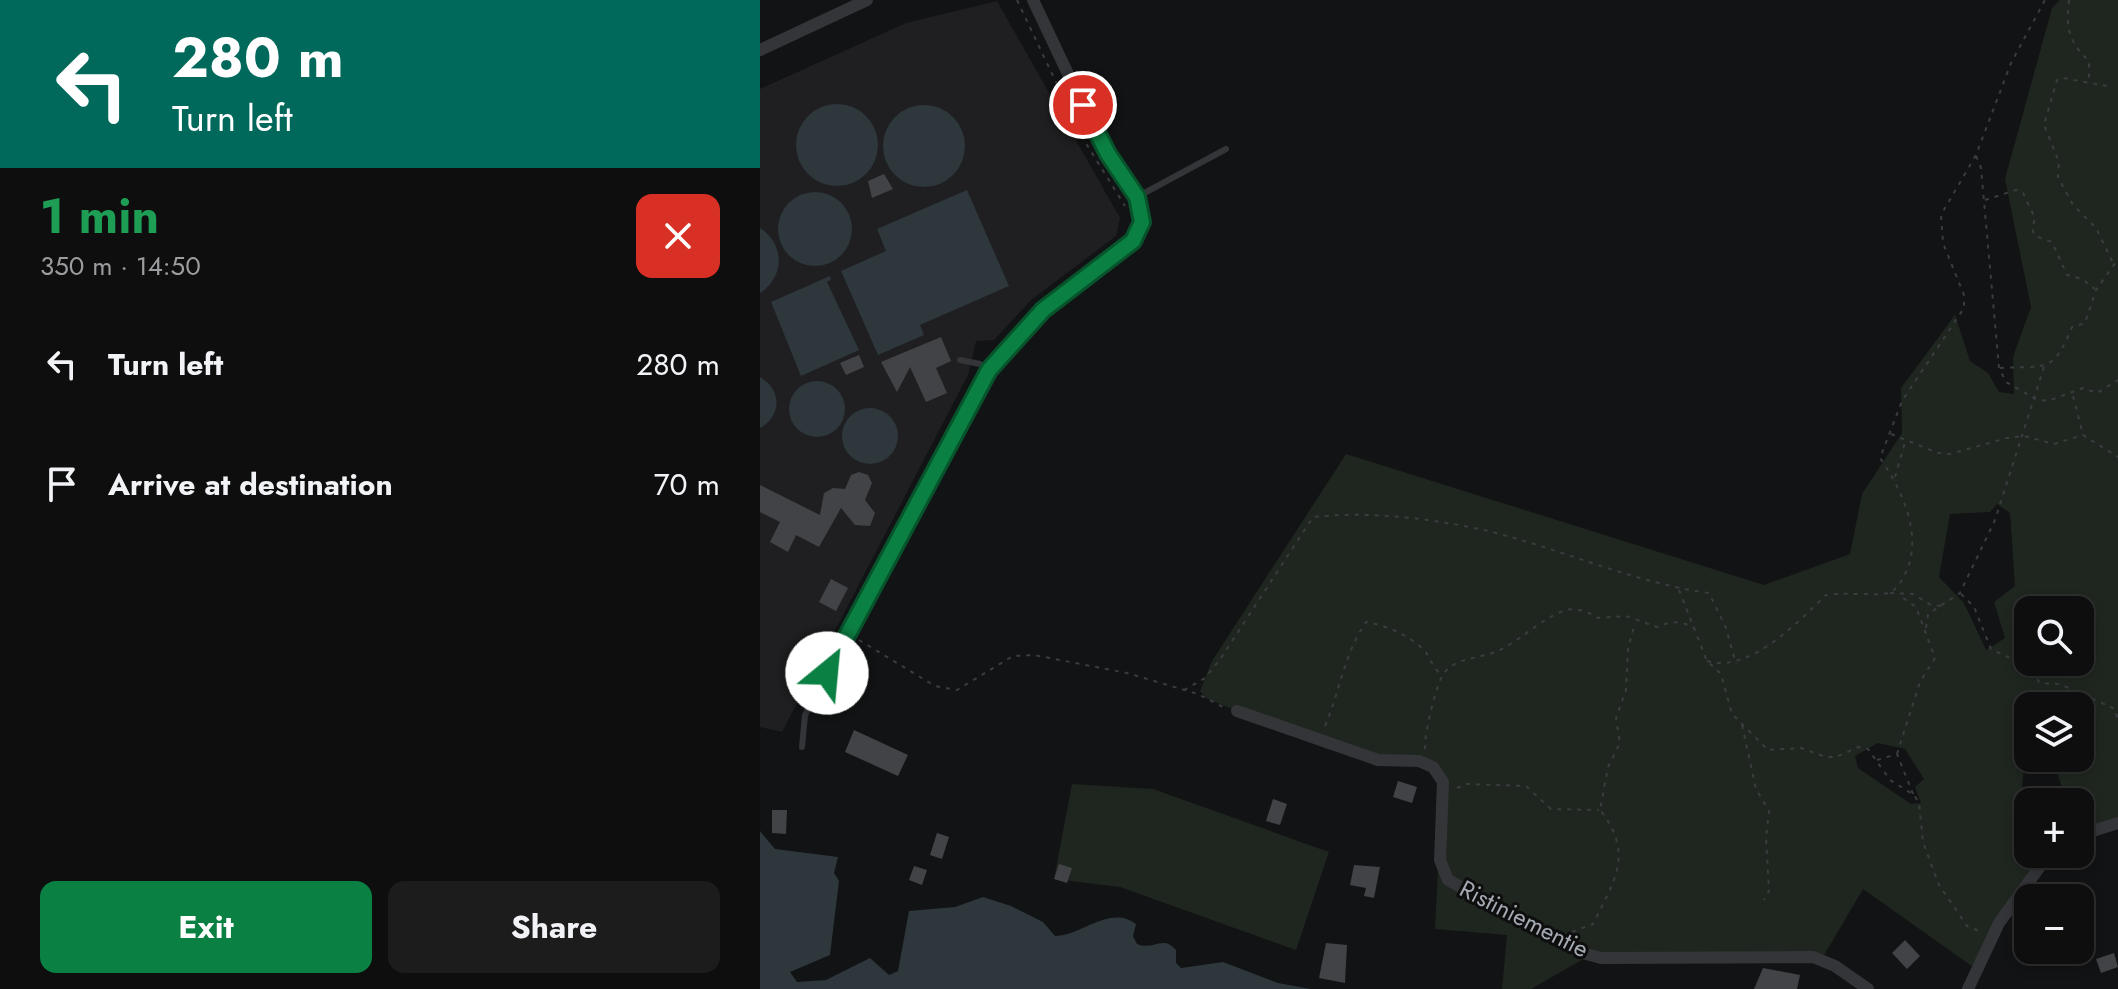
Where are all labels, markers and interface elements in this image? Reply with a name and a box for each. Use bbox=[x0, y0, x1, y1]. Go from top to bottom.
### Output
text: 280 m bbox=[172, 17, 344, 98]
icon: left bbox=[40, 32, 144, 136]
pin bbox=[1049, 71, 1117, 139]
icon: arrive bbox=[1061, 83, 1105, 127]
text: Turn left bbox=[172, 92, 293, 144]
text: 1 min bbox=[40, 182, 159, 251]
button: close bbox=[636, 194, 720, 278]
text: 350 m · 14:50 bbox=[40, 247, 201, 285]
icon: left bbox=[40, 342, 84, 386]
text: Turn left bbox=[108, 343, 223, 386]
text: 280 m bbox=[636, 343, 720, 386]
icon: arrive bbox=[40, 462, 84, 506]
text: Arrive at destination bbox=[108, 463, 393, 506]
text: 70 m bbox=[654, 463, 720, 506]
map controls bbox=[2014, 596, 2094, 964]
button: search bbox=[2014, 596, 2094, 676]
position arrow bbox=[785, 631, 869, 715]
button: layers bbox=[2014, 692, 2094, 772]
button: + bbox=[2014, 788, 2094, 868]
street label: Ristiniementie bbox=[1454, 871, 1595, 966]
button: Exit bbox=[40, 881, 372, 973]
button: Share bbox=[388, 881, 720, 973]
button: − bbox=[2014, 884, 2094, 964]

